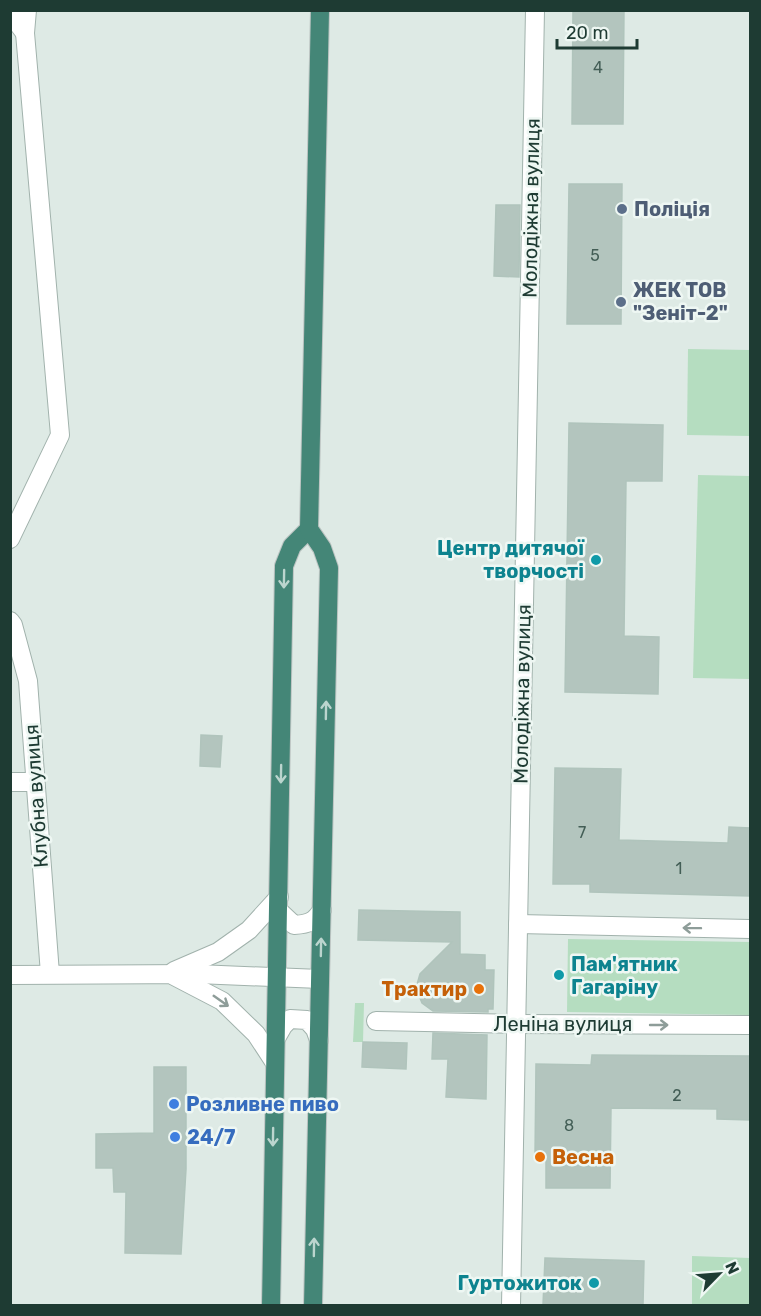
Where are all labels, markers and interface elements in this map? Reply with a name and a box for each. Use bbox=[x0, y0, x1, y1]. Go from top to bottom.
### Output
scale bar bbox=[557, 12, 636, 50]
text: 20 m bbox=[566, 22, 608, 44]
house number: 4 bbox=[593, 58, 603, 77]
street label: Молодіжна вулиця bbox=[517, 118, 545, 298]
place label: Поліція bbox=[634, 197, 710, 221]
marker: Поліція bbox=[615, 202, 629, 216]
house number: 5 bbox=[590, 246, 600, 265]
place label: ЖЕК ТОВ "Зеніт-2" bbox=[633, 278, 728, 325]
marker: ЖЕК ТОВ "Зеніт-2" bbox=[614, 295, 628, 309]
place label: Центр дитячої творчості bbox=[437, 536, 585, 583]
marker: Центр дитячої творчості bbox=[589, 553, 603, 567]
one-way arrow bbox=[278, 568, 290, 588]
street label: Молодіжна вулиця bbox=[508, 604, 536, 784]
one-way arrow bbox=[320, 701, 332, 721]
street label: Клубна вулиця bbox=[19, 723, 53, 869]
one-way arrow bbox=[275, 763, 287, 783]
house number: 7 bbox=[578, 823, 586, 842]
house number: 1 bbox=[676, 859, 682, 878]
one-way arrow bbox=[683, 922, 703, 933]
one-way arrow bbox=[315, 938, 327, 958]
place label: Пам'ятник Гагаріну bbox=[571, 952, 678, 999]
marker: Пам'ятник Гагаріну bbox=[552, 968, 566, 982]
place label: Трактир bbox=[382, 977, 467, 1001]
marker: Трактир bbox=[472, 982, 486, 996]
one-way arrow bbox=[212, 995, 228, 1007]
street label: Леніна вулиця bbox=[493, 1012, 633, 1036]
one-way arrow bbox=[648, 1019, 668, 1031]
house number: 2 bbox=[672, 1086, 682, 1105]
place label: Розливне пиво bbox=[186, 1092, 339, 1116]
marker: Розливне пиво bbox=[167, 1097, 181, 1111]
house number: 8 bbox=[564, 1116, 574, 1135]
place label: 24/7 bbox=[187, 1125, 236, 1149]
one-way arrow bbox=[268, 1126, 279, 1146]
marker: 24/7 bbox=[168, 1130, 182, 1144]
place label: Весна bbox=[552, 1145, 614, 1169]
marker: Весна bbox=[533, 1150, 547, 1164]
one-way arrow bbox=[308, 1238, 320, 1258]
north arrow bbox=[689, 1244, 749, 1304]
text: N bbox=[721, 1259, 743, 1277]
place label: Гуртожиток bbox=[457, 1271, 582, 1295]
marker: Гуртожиток bbox=[587, 1276, 601, 1290]

